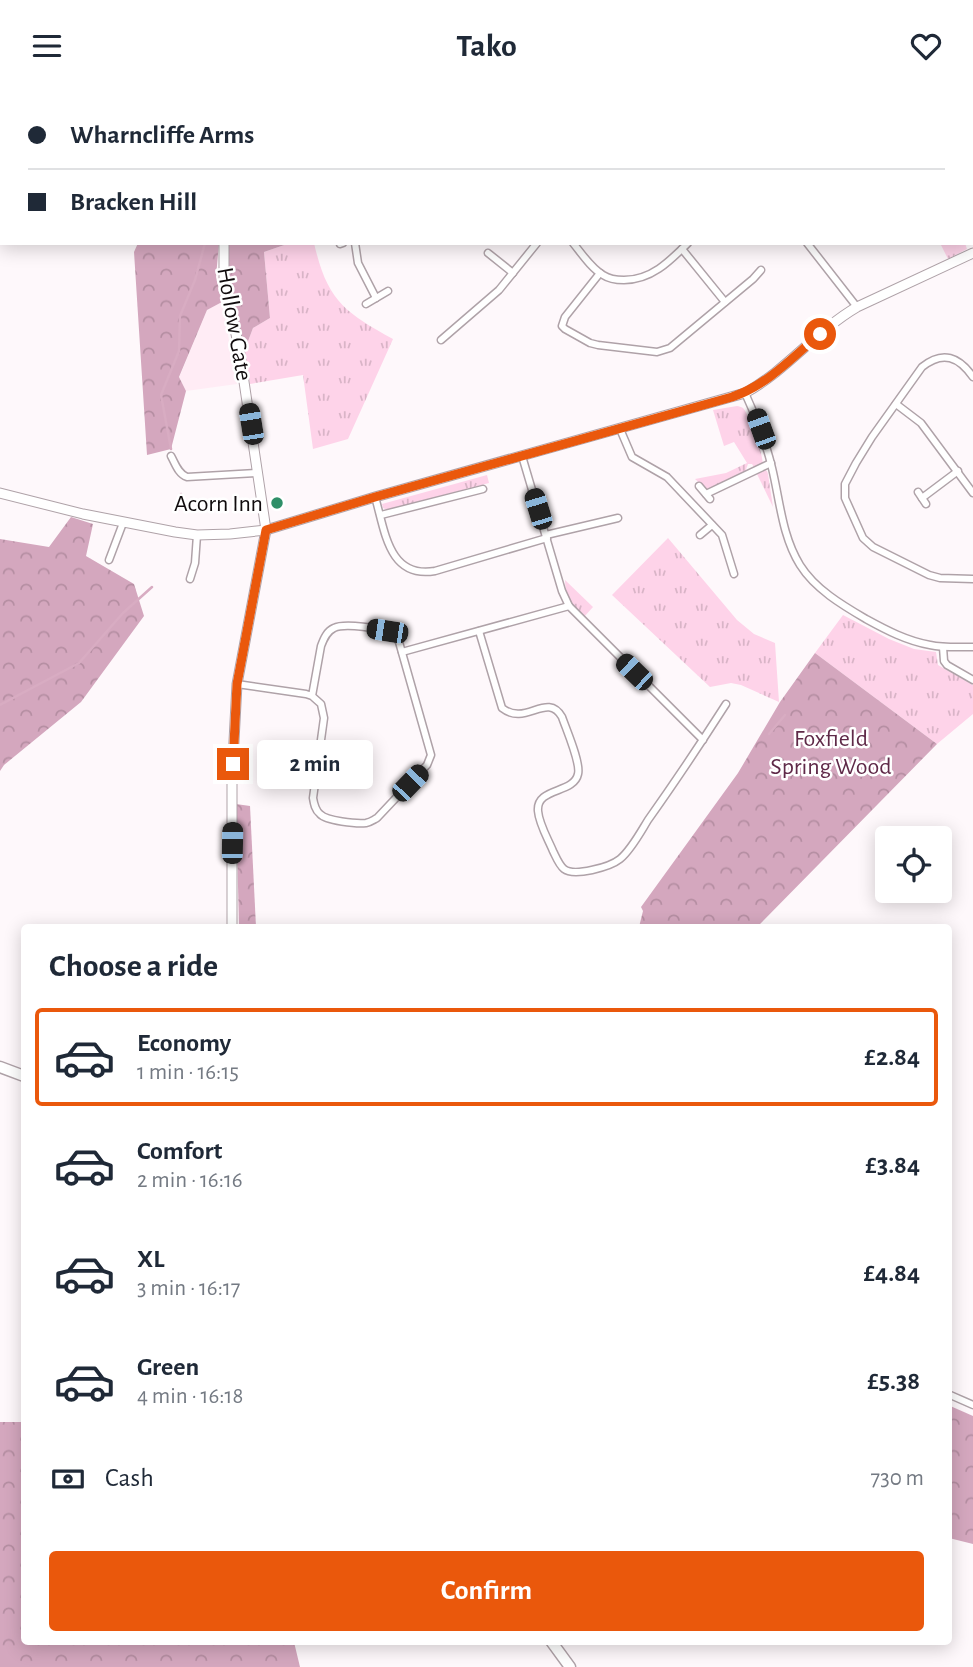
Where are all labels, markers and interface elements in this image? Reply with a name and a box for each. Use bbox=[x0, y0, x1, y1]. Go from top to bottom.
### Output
icon: menu bbox=[28, 27, 66, 65]
icon: heart bbox=[907, 27, 945, 65]
text: Tako bbox=[456, 30, 517, 62]
text: Wharncliffe Arms bbox=[70, 122, 254, 148]
text: Bracken Hill bbox=[70, 189, 197, 215]
street label: Hollow Gate bbox=[212, 266, 256, 383]
route start bbox=[804, 318, 836, 350]
car bbox=[238, 402, 265, 446]
car bbox=[744, 406, 779, 452]
car bbox=[522, 486, 555, 532]
place label: Acorn Inn bbox=[174, 492, 263, 516]
marker: Acorn Inn bbox=[269, 495, 285, 511]
car bbox=[365, 617, 410, 645]
car bbox=[612, 650, 657, 694]
park label: Foxfield Spring Wood bbox=[770, 727, 892, 779]
callout: 2 min bbox=[258, 739, 373, 789]
route end bbox=[217, 748, 249, 780]
text: 2 min bbox=[289, 753, 341, 776]
car bbox=[388, 761, 433, 805]
car bbox=[222, 822, 243, 864]
map controls bbox=[875, 826, 952, 903]
button: locate bbox=[875, 826, 952, 903]
text: Choose a ride bbox=[49, 950, 218, 982]
icon: car bbox=[53, 1026, 116, 1089]
text: Economy bbox=[137, 1030, 231, 1056]
text: £2.84 bbox=[864, 1044, 920, 1070]
text: 1 min · 16:15 bbox=[137, 1061, 239, 1084]
icon: car bbox=[53, 1134, 116, 1197]
text: Comfort bbox=[137, 1138, 222, 1164]
text: £3.84 bbox=[865, 1152, 920, 1178]
text: 2 min · 16:16 bbox=[137, 1169, 243, 1192]
icon: car bbox=[53, 1242, 116, 1305]
text: XL bbox=[137, 1246, 164, 1272]
text: £4.84 bbox=[863, 1260, 920, 1286]
text: 3 min · 16:17 bbox=[137, 1277, 240, 1300]
icon: car bbox=[53, 1350, 116, 1413]
text: Green bbox=[137, 1354, 199, 1380]
text: £5.38 bbox=[867, 1368, 920, 1394]
text: 4 min · 16:18 bbox=[137, 1385, 243, 1408]
icon: cash bbox=[49, 1460, 87, 1498]
text: Cash bbox=[105, 1465, 154, 1491]
text: 730 m bbox=[871, 1467, 924, 1490]
button: Confirm bbox=[49, 1551, 924, 1631]

